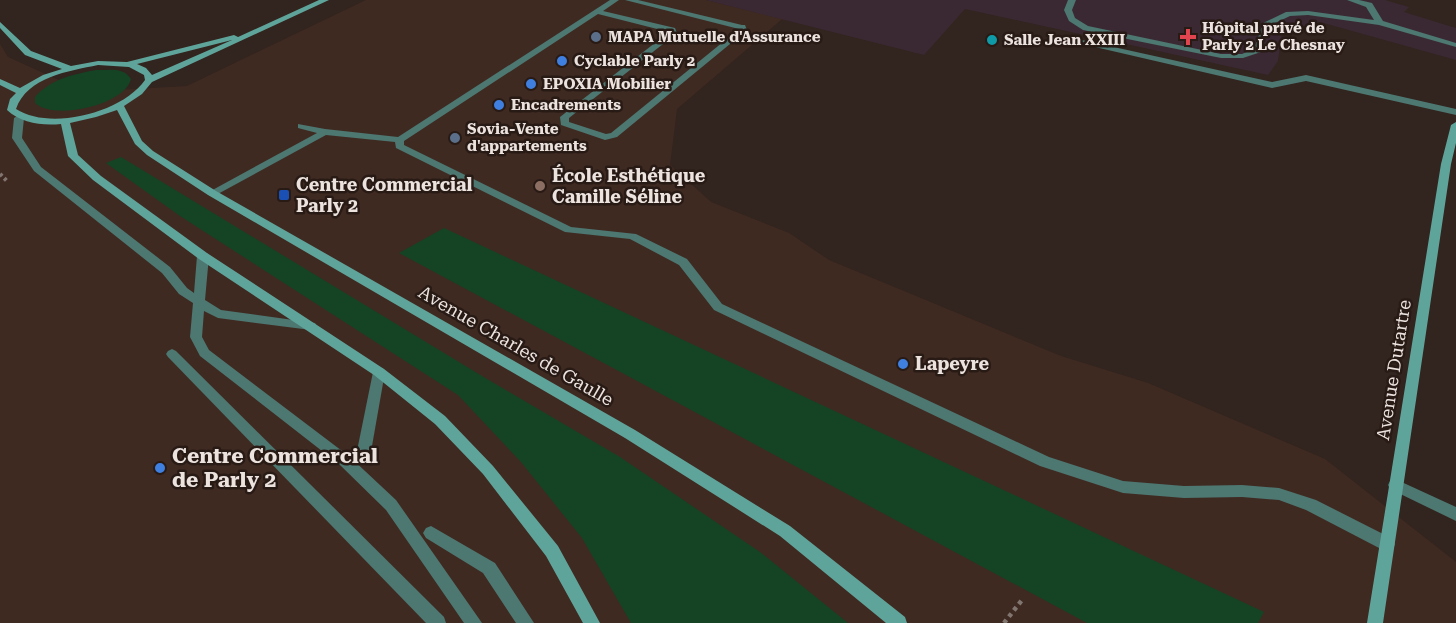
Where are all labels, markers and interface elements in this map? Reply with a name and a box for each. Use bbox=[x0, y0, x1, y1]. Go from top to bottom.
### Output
place label: Hôpital privé de Parly 2 Le Chesnay bbox=[1202, 19, 1345, 54]
place label: MAPA Mutuelle d'Assurance bbox=[608, 28, 821, 46]
marker: Hôpital privé de Parly 2 Le Chesnay bbox=[1179, 28, 1197, 46]
marker: MAPA Mutuelle d'Assurance bbox=[589, 30, 603, 44]
place label: Salle Jean XXIII bbox=[1004, 31, 1125, 49]
marker: Salle Jean XXIII bbox=[985, 33, 999, 47]
place label: Cyclable Parly 2 bbox=[574, 52, 695, 70]
marker: Cyclable Parly 2 bbox=[555, 54, 569, 68]
place label: EPOXIA Mobilier bbox=[543, 75, 671, 93]
marker: EPOXIA Mobilier bbox=[524, 77, 538, 91]
place label: Encadrements bbox=[511, 96, 621, 114]
marker: Encadrements bbox=[492, 98, 506, 112]
place label: Sovia-Vente d'appartements bbox=[467, 120, 587, 155]
marker: Sovia-Vente d'appartements bbox=[448, 131, 462, 145]
place label: École Esthétique Camille Séline bbox=[552, 164, 706, 207]
place label: Centre Commercial Parly 2 bbox=[296, 174, 473, 216]
marker: École Esthétique Camille Séline bbox=[533, 179, 547, 193]
marker: Centre Commercial Parly 2 bbox=[277, 188, 291, 202]
street label: Avenue Charles de Gaulle bbox=[415, 281, 617, 410]
street label: Avenue Dutartre bbox=[1372, 298, 1415, 442]
place label: Lapeyre bbox=[915, 353, 990, 374]
marker: Lapeyre bbox=[896, 357, 910, 371]
place label: Centre Commercial de Parly 2 bbox=[172, 444, 378, 492]
marker: Centre Commercial de Parly 2 bbox=[153, 461, 167, 475]

